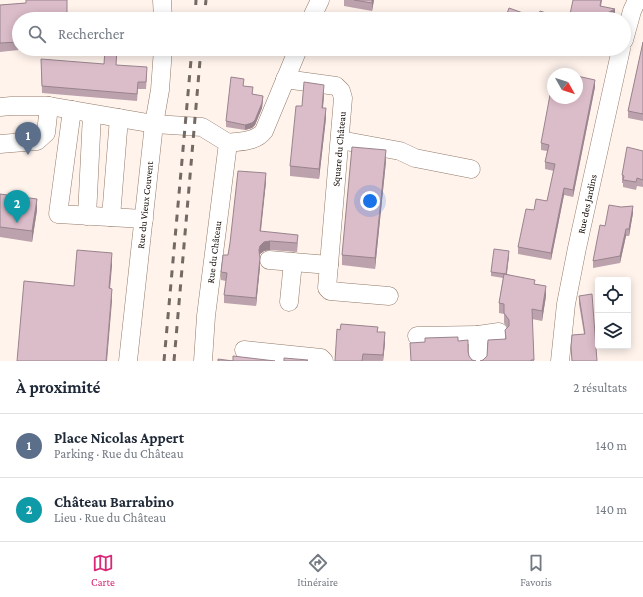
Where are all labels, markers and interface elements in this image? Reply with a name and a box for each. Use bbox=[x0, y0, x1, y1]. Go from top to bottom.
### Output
search box bbox=[12, 12, 631, 56]
icon: search bbox=[26, 23, 48, 45]
text: Rechercher bbox=[58, 26, 125, 42]
north arrow bbox=[547, 68, 583, 104]
street label: Square du Château bbox=[330, 110, 348, 187]
pin: 1 bbox=[15, 122, 41, 155]
street label: Rue du Vieux Couvent bbox=[135, 160, 155, 249]
street label: Rue des Jardins bbox=[575, 173, 599, 235]
pin: 2 bbox=[4, 190, 30, 223]
your location bbox=[360, 191, 380, 211]
street label: Rue du Château bbox=[205, 219, 223, 284]
map controls bbox=[595, 277, 631, 349]
button: locate bbox=[595, 277, 631, 313]
button: layers bbox=[595, 313, 631, 349]
text: À proximité bbox=[16, 378, 100, 397]
text: 2 résultats bbox=[573, 380, 627, 395]
text: Place Nicolas Appert bbox=[54, 430, 184, 446]
text: 1 bbox=[27, 438, 31, 453]
text: 140 m bbox=[596, 438, 627, 453]
text: Parking · Rue du Château bbox=[54, 446, 184, 461]
text: Château Barrabino bbox=[54, 494, 174, 510]
text: 2 bbox=[26, 502, 32, 517]
text: 140 m bbox=[596, 502, 627, 517]
text: Lieu · Rue du Château bbox=[54, 510, 166, 525]
tab: Carte bbox=[91, 552, 115, 588]
tab: Itinéraire bbox=[297, 552, 338, 588]
tab: Favoris bbox=[520, 552, 552, 588]

